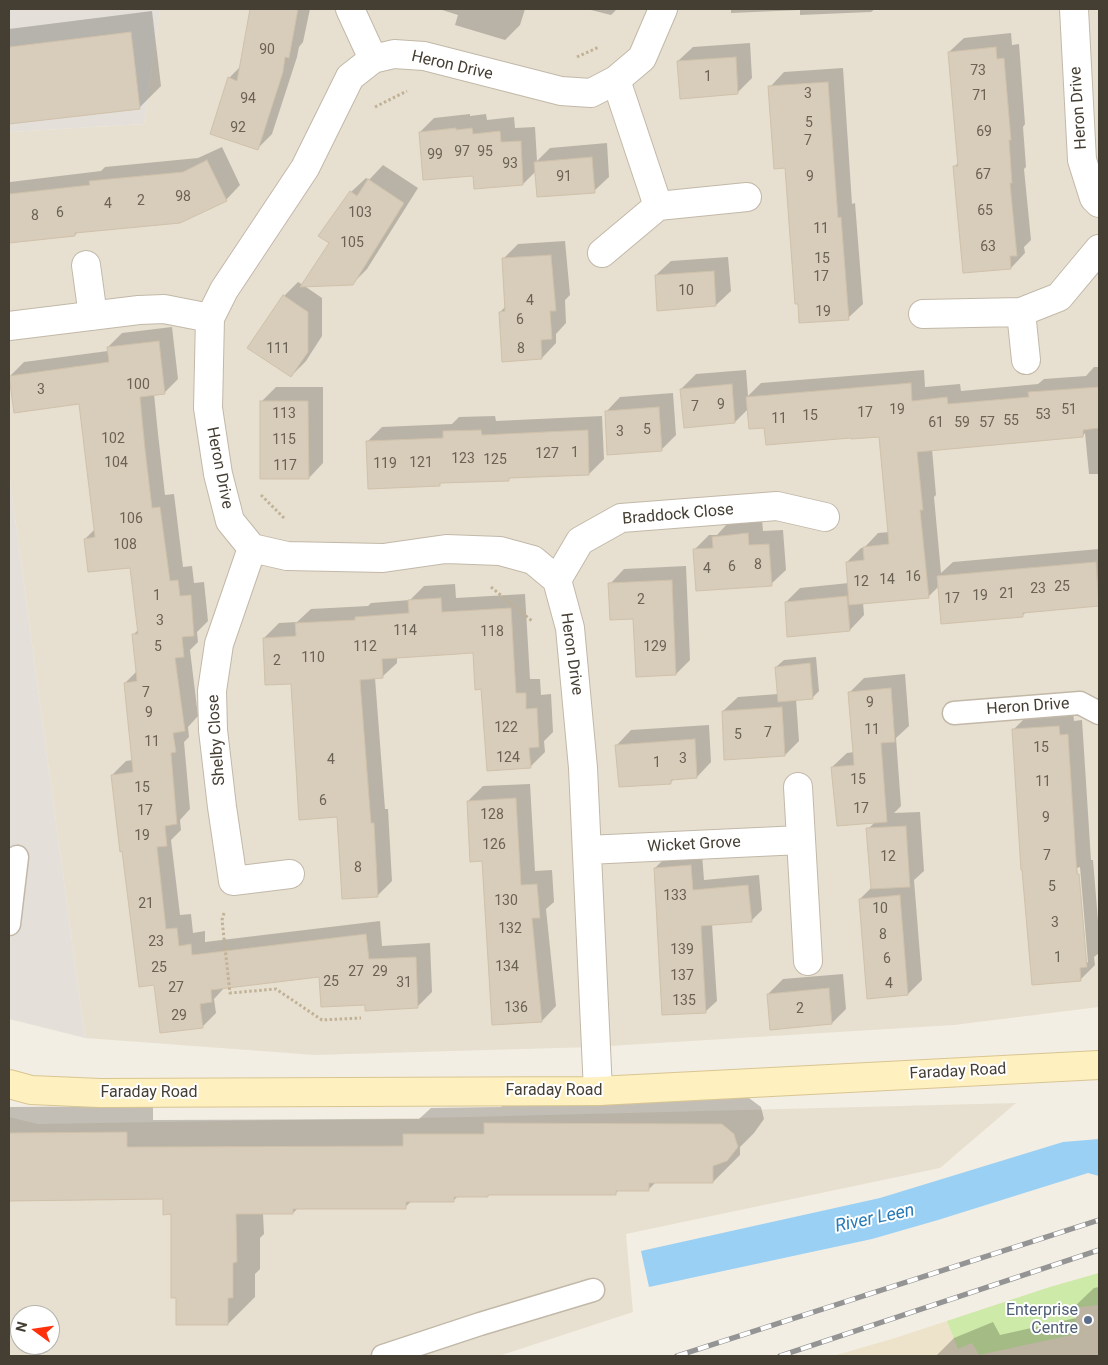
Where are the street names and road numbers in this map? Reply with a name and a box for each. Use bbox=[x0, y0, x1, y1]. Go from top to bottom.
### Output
street label: Heron Drive bbox=[409, 47, 495, 85]
street label: Heron Drive bbox=[1067, 66, 1091, 150]
street label: Heron Drive bbox=[202, 425, 236, 511]
street label: Braddock Close bbox=[622, 501, 734, 529]
street label: Heron Drive bbox=[556, 612, 586, 696]
street label: Shelby Close bbox=[204, 694, 230, 786]
street label: Heron Drive bbox=[986, 695, 1070, 719]
street label: Wicket Grove bbox=[647, 833, 741, 857]
street label: Faraday Road bbox=[909, 1060, 1007, 1084]
street label: Faraday Road bbox=[506, 1081, 602, 1101]
street label: Faraday Road bbox=[101, 1083, 197, 1103]

